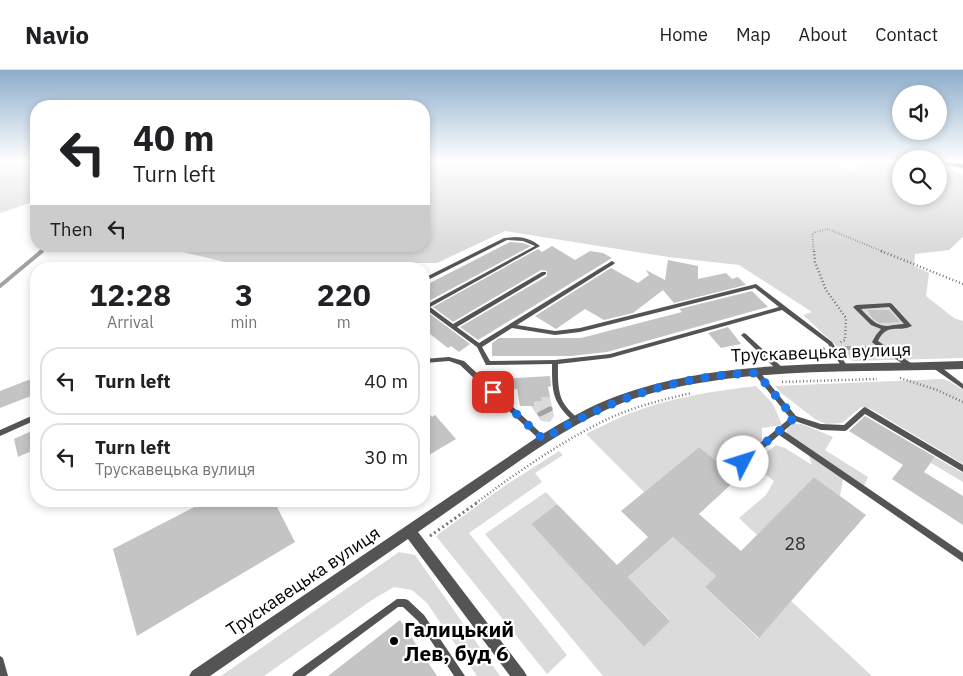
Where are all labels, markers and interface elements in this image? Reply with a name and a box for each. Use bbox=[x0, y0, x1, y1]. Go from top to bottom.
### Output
text: Navio bbox=[25, 19, 89, 51]
text: Home bbox=[660, 23, 708, 46]
text: Map bbox=[736, 23, 771, 46]
text: About bbox=[799, 23, 847, 46]
text: Contact bbox=[875, 23, 938, 46]
map controls bbox=[892, 85, 947, 205]
button: sound bbox=[892, 85, 947, 140]
text: 40 m bbox=[133, 115, 215, 161]
icon: left bbox=[50, 120, 115, 185]
button: search bbox=[892, 150, 947, 205]
text: Turn left bbox=[133, 159, 216, 188]
icon: left bbox=[103, 215, 131, 243]
text: Then bbox=[50, 217, 93, 241]
text: 12:28 bbox=[89, 275, 171, 314]
text: 3 bbox=[235, 275, 253, 314]
text: 220 bbox=[317, 275, 371, 314]
text: Arrival bbox=[107, 312, 154, 332]
text: min bbox=[230, 312, 257, 332]
text: m bbox=[337, 312, 351, 332]
street label: Трускавецька вулиця bbox=[730, 337, 912, 367]
icon: left bbox=[52, 367, 80, 395]
text: Turn left bbox=[95, 369, 171, 393]
text: 40 m bbox=[364, 369, 408, 393]
pin bbox=[472, 371, 514, 413]
icon: arrive bbox=[479, 378, 507, 406]
text: Turn left bbox=[95, 435, 171, 459]
position arrow bbox=[716, 435, 768, 487]
icon: left bbox=[52, 443, 80, 471]
text: 30 m bbox=[364, 445, 408, 469]
text: Трускавецька вулиця bbox=[95, 459, 255, 479]
street label: Трускавецька вулиця bbox=[222, 521, 384, 641]
house number: 28 bbox=[784, 532, 806, 555]
place label: Галицький Лев, буд 6 bbox=[404, 615, 514, 667]
marker: Галицький Лев, буд 6 bbox=[388, 635, 400, 647]

